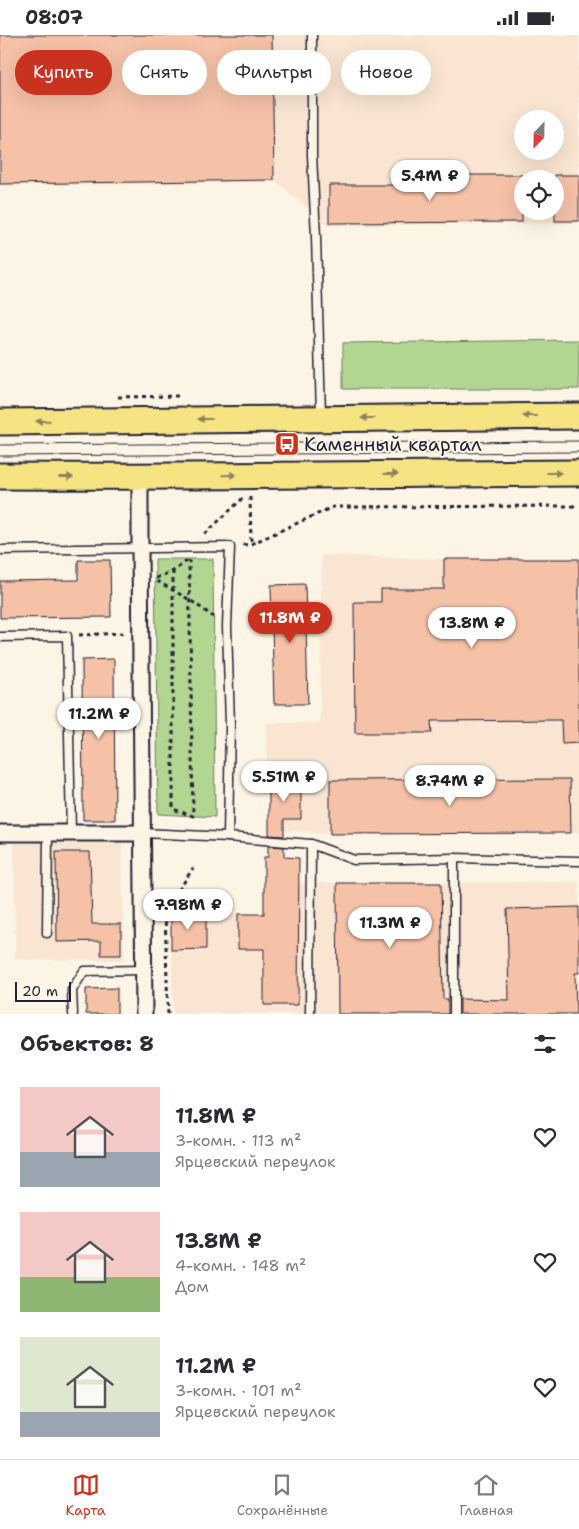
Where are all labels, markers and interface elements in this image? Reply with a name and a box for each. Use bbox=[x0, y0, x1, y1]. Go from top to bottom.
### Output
text: 08:07 bbox=[25, 5, 83, 30]
chip: Купить bbox=[15, 50, 112, 95]
chip: Снять bbox=[122, 50, 207, 95]
chip: Фильтры bbox=[217, 50, 331, 95]
chip: Новое bbox=[341, 50, 431, 95]
north arrow bbox=[514, 110, 564, 160]
map controls bbox=[514, 110, 564, 220]
pin: 5.4M ₽ bbox=[389, 159, 471, 202]
text: 5.4M ₽ bbox=[401, 165, 459, 186]
button: locate bbox=[514, 170, 564, 220]
one-way arrow bbox=[522, 413, 538, 421]
one-way arrow bbox=[360, 414, 376, 422]
one-way arrow bbox=[197, 415, 213, 423]
one-way arrow bbox=[35, 417, 51, 425]
bus stop icon: Каменный квартал bbox=[274, 431, 300, 457]
place label: Каменный квартал bbox=[304, 432, 482, 457]
one-way arrow bbox=[546, 469, 562, 477]
one-way arrow bbox=[383, 470, 399, 478]
one-way arrow bbox=[221, 471, 237, 479]
one-way arrow bbox=[58, 473, 74, 481]
pin: 11.8M ₽ bbox=[244, 601, 336, 644]
text: 11.8M ₽ bbox=[259, 607, 321, 628]
pin: 13.8M ₽ bbox=[426, 607, 518, 649]
text: 13.8M ₽ bbox=[439, 612, 505, 633]
pin: 11.2M ₽ bbox=[53, 697, 145, 740]
text: 11.2M ₽ bbox=[68, 703, 130, 724]
pin: 5.51M ₽ bbox=[238, 761, 330, 803]
pin: 8.74M ₽ bbox=[404, 765, 496, 807]
text: 5.51M ₽ bbox=[252, 766, 316, 787]
text: 8.74M ₽ bbox=[416, 770, 484, 791]
pin: 7.98M ₽ bbox=[142, 889, 234, 931]
text: 7.98M ₽ bbox=[154, 894, 222, 915]
pin: 11.3M ₽ bbox=[344, 907, 436, 949]
text: 11.3M ₽ bbox=[359, 912, 421, 933]
scale bar bbox=[15, 979, 71, 1002]
text: 20 m bbox=[22, 982, 58, 1000]
text: Объектов: 8 bbox=[20, 1030, 154, 1058]
icon: filters bbox=[531, 1030, 559, 1058]
text: 11.8M ₽ bbox=[175, 1102, 257, 1130]
icon: home bbox=[60, 1107, 120, 1167]
icon: heart bbox=[531, 1123, 559, 1151]
text: 3-комн. · 113 m² bbox=[175, 1130, 301, 1151]
text: Ярцевский переулок bbox=[175, 1151, 336, 1172]
text: 13.8M ₽ bbox=[175, 1227, 262, 1255]
icon: home bbox=[60, 1232, 120, 1292]
icon: heart bbox=[531, 1248, 559, 1276]
text: 4-комн. · 148 m² bbox=[175, 1255, 306, 1276]
text: Дом bbox=[175, 1276, 209, 1297]
text: 11.2M ₽ bbox=[175, 1352, 257, 1380]
icon: home bbox=[60, 1357, 120, 1417]
icon: heart bbox=[531, 1373, 559, 1401]
text: 3-комн. · 101 m² bbox=[175, 1380, 302, 1401]
text: Ярцевский переулок bbox=[175, 1401, 336, 1422]
tab: Карта bbox=[66, 1471, 106, 1519]
tab: Сохранённые bbox=[237, 1471, 328, 1519]
tab: Главная bbox=[459, 1471, 513, 1519]

